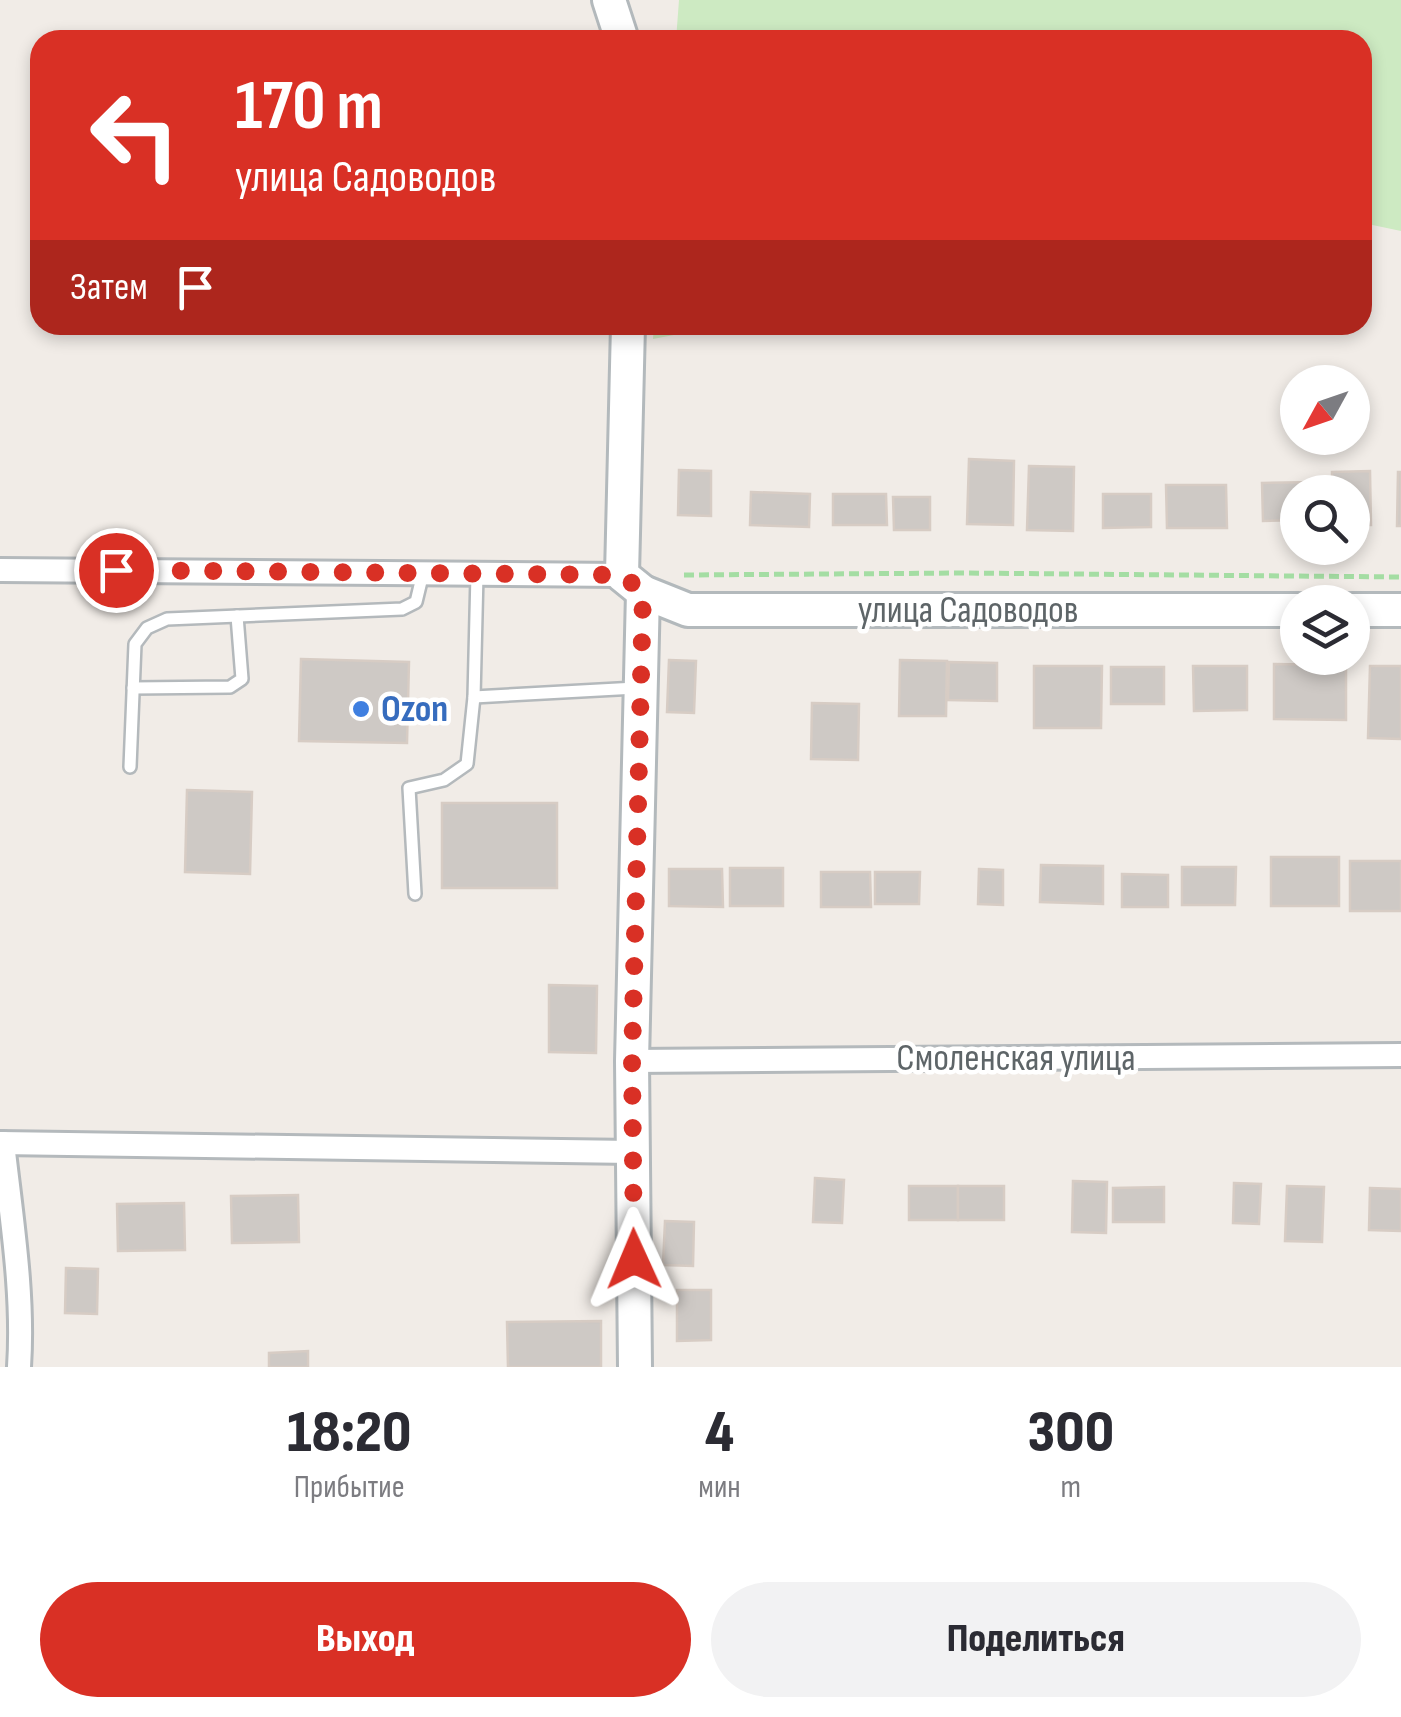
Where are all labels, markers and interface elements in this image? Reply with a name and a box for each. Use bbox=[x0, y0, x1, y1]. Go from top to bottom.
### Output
text: 170 m bbox=[235, 65, 383, 149]
icon: left bbox=[70, 70, 200, 200]
text: улица Садоводов bbox=[235, 150, 496, 205]
icon: arrive bbox=[168, 260, 223, 315]
text: Затем bbox=[70, 265, 148, 310]
north arrow bbox=[1280, 365, 1370, 455]
map controls bbox=[1280, 365, 1370, 675]
button: search bbox=[1280, 475, 1370, 565]
pin bbox=[74, 528, 159, 613]
icon: arrive bbox=[89, 543, 144, 598]
button: layers bbox=[1280, 585, 1370, 675]
street label: улица Садоводов bbox=[858, 588, 1078, 633]
place label: Ozon bbox=[381, 687, 448, 732]
marker: Ozon bbox=[350, 698, 372, 720]
street label: Смоленская улица bbox=[896, 1036, 1136, 1081]
position arrow bbox=[582, 1207, 686, 1311]
text: 18:20 bbox=[287, 1397, 411, 1469]
text: 4 bbox=[705, 1397, 734, 1469]
text: 300 bbox=[1028, 1397, 1114, 1469]
text: Прибытие bbox=[294, 1468, 405, 1507]
text: мин bbox=[698, 1468, 741, 1507]
text: m bbox=[1061, 1468, 1081, 1507]
button: Выход bbox=[40, 1582, 691, 1697]
button: Поделиться bbox=[711, 1582, 1361, 1697]

